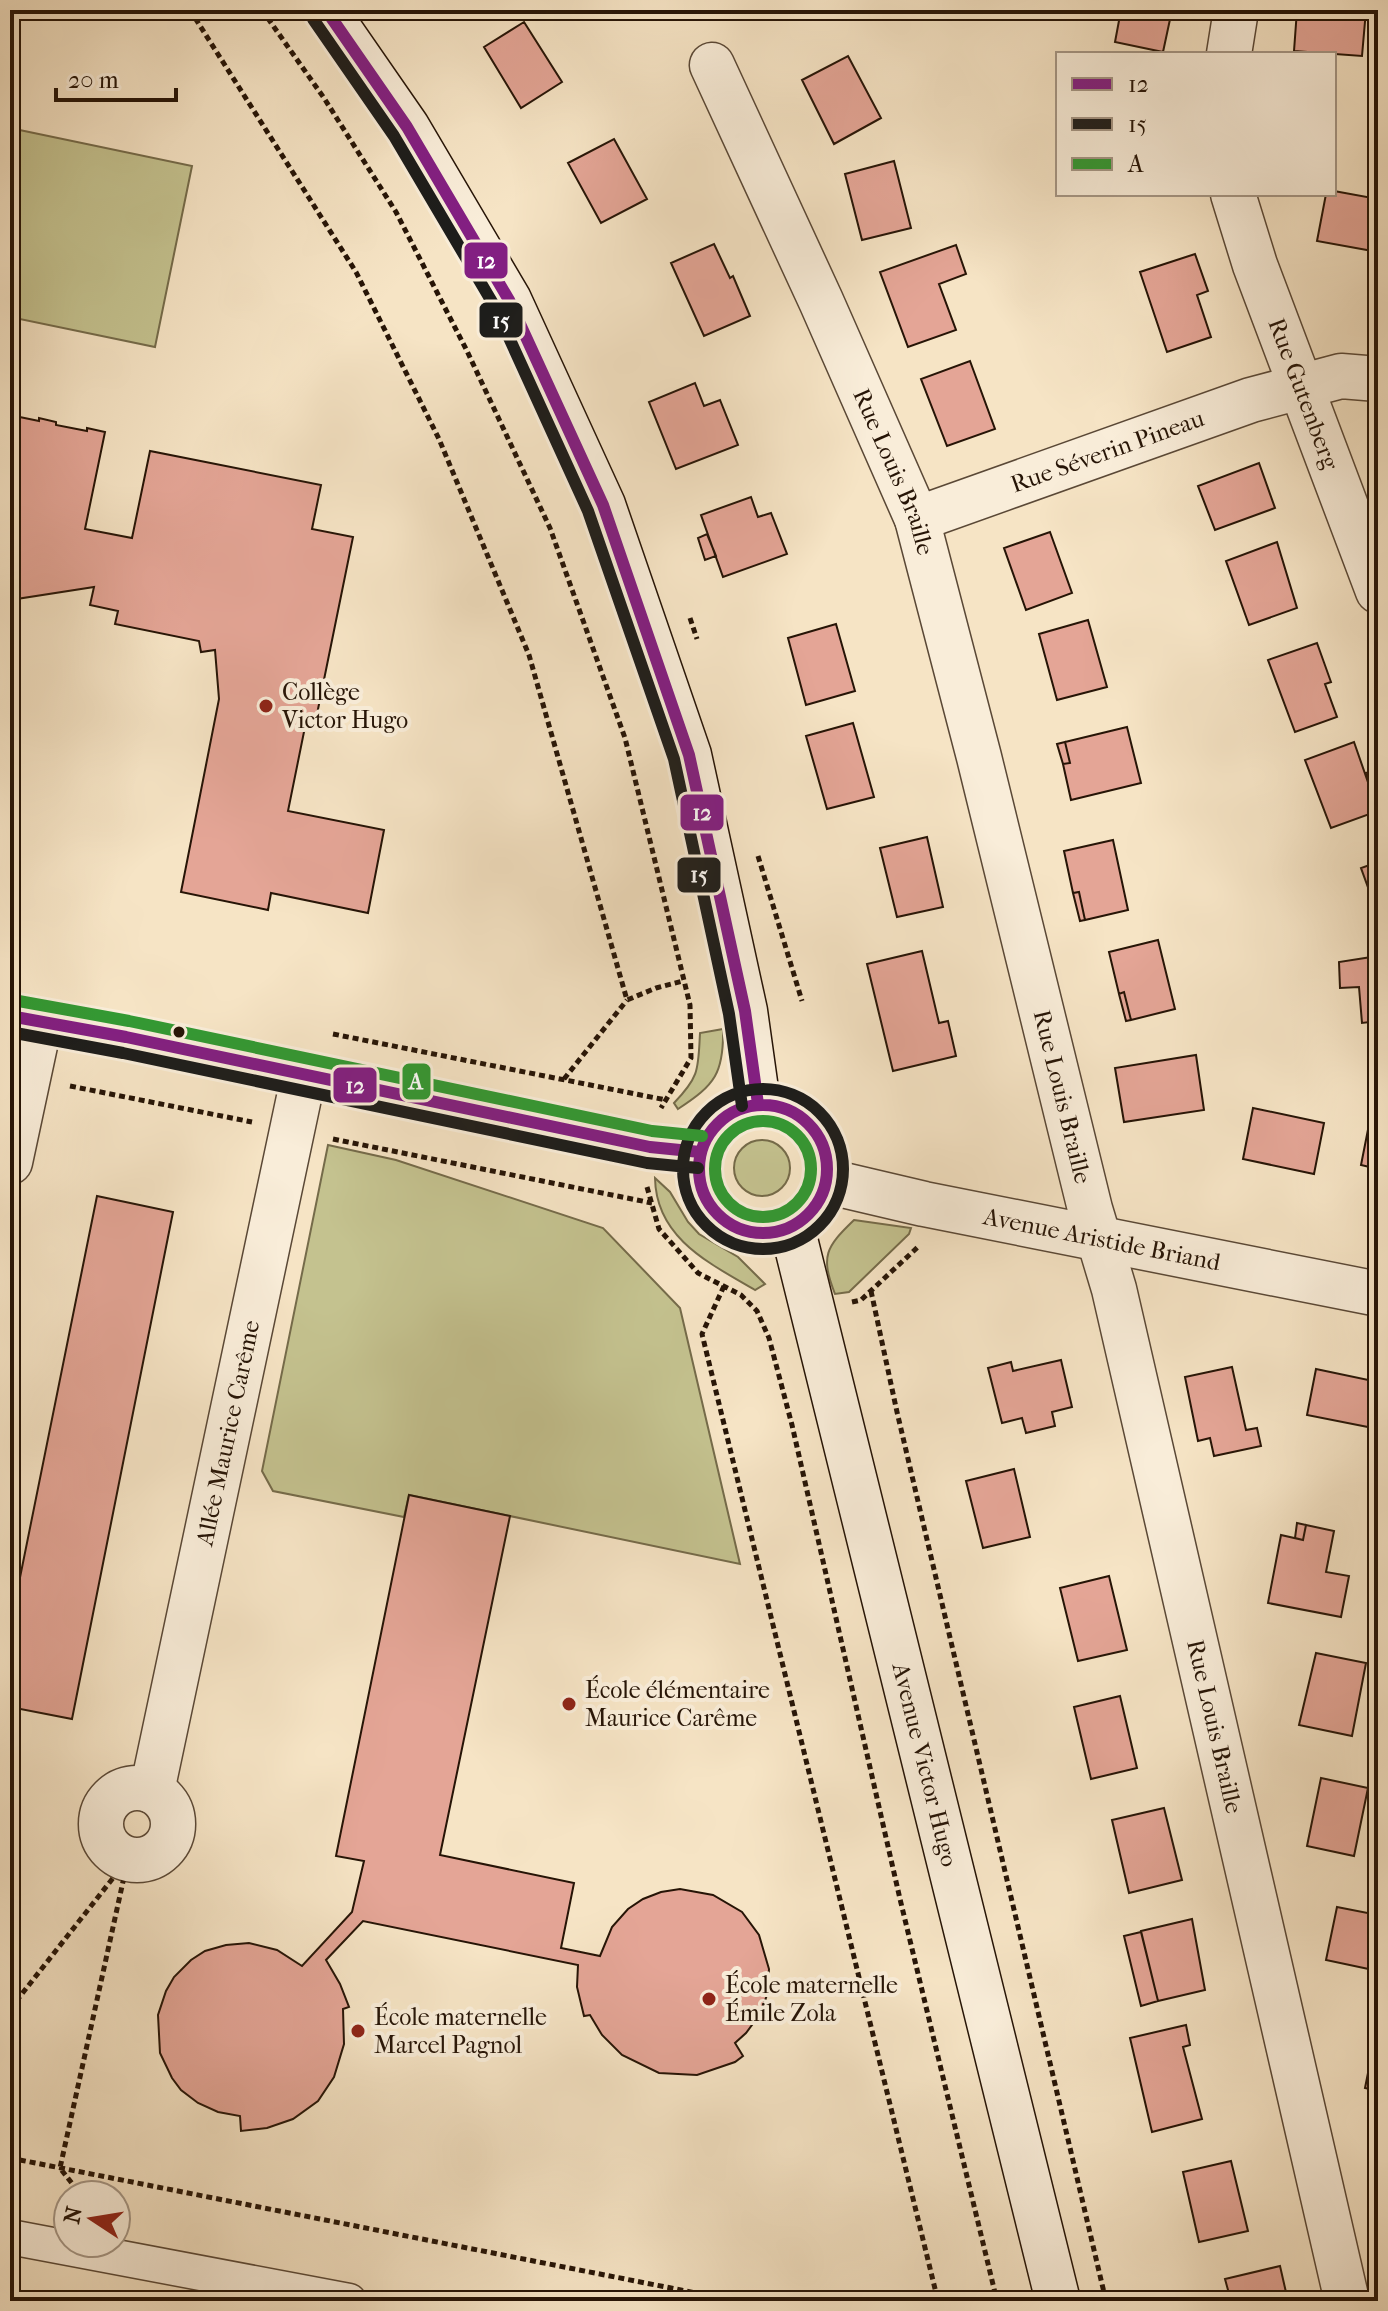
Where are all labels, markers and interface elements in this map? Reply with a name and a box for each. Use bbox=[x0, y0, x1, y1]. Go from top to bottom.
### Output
scale bar bbox=[56, 52, 176, 102]
legend bbox=[1056, 52, 1336, 196]
text: 20 m bbox=[68, 66, 119, 94]
text: 12 bbox=[1128, 70, 1149, 98]
text: 15 bbox=[1128, 110, 1147, 138]
text: A bbox=[1127, 150, 1144, 178]
line badge: 12 bbox=[463, 241, 509, 280]
text: 12 bbox=[476, 248, 496, 274]
line badge: 15 bbox=[478, 301, 524, 339]
text: 15 bbox=[492, 308, 510, 334]
street label: Rue Gutenberg bbox=[1262, 314, 1345, 475]
street label: Rue Louis Braille bbox=[847, 384, 940, 558]
street label: Rue Séverin Pineau bbox=[1007, 404, 1208, 499]
place label: Collège Victor Hugo bbox=[281, 678, 408, 734]
marker: Collège Victor Hugo bbox=[257, 697, 275, 715]
line badge: 12 bbox=[679, 793, 725, 832]
text: 12 bbox=[692, 800, 712, 826]
line badge: 15 bbox=[676, 856, 722, 894]
text: 15 bbox=[690, 862, 708, 888]
street label: Rue Louis Braille bbox=[1028, 1007, 1097, 1187]
unlabelled marker bbox=[171, 1024, 187, 1040]
line badge: A bbox=[401, 1062, 432, 1101]
line badge: 12 bbox=[332, 1066, 378, 1104]
text: A bbox=[407, 1069, 424, 1095]
text: 12 bbox=[345, 1073, 365, 1099]
street label: Avenue Aristide Briand bbox=[980, 1202, 1224, 1277]
street label: Allée Maurice Carême bbox=[190, 1317, 265, 1549]
street label: Rue Louis Braille bbox=[1181, 1637, 1248, 1816]
street label: Avenue Victor Hugo bbox=[886, 1659, 964, 1870]
place label: École élémentaire Maurice Carême bbox=[585, 1675, 770, 1732]
marker: École élémentaire Maurice Carême bbox=[560, 1695, 578, 1713]
place label: École maternelle Émile Zola bbox=[725, 1970, 898, 2027]
marker: École maternelle Émile Zola bbox=[700, 1990, 718, 2008]
place label: École maternelle Marcel Pagnol bbox=[374, 2002, 547, 2059]
marker: École maternelle Marcel Pagnol bbox=[349, 2022, 367, 2040]
north arrow bbox=[52, 2179, 132, 2259]
text: N bbox=[59, 2204, 88, 2226]

